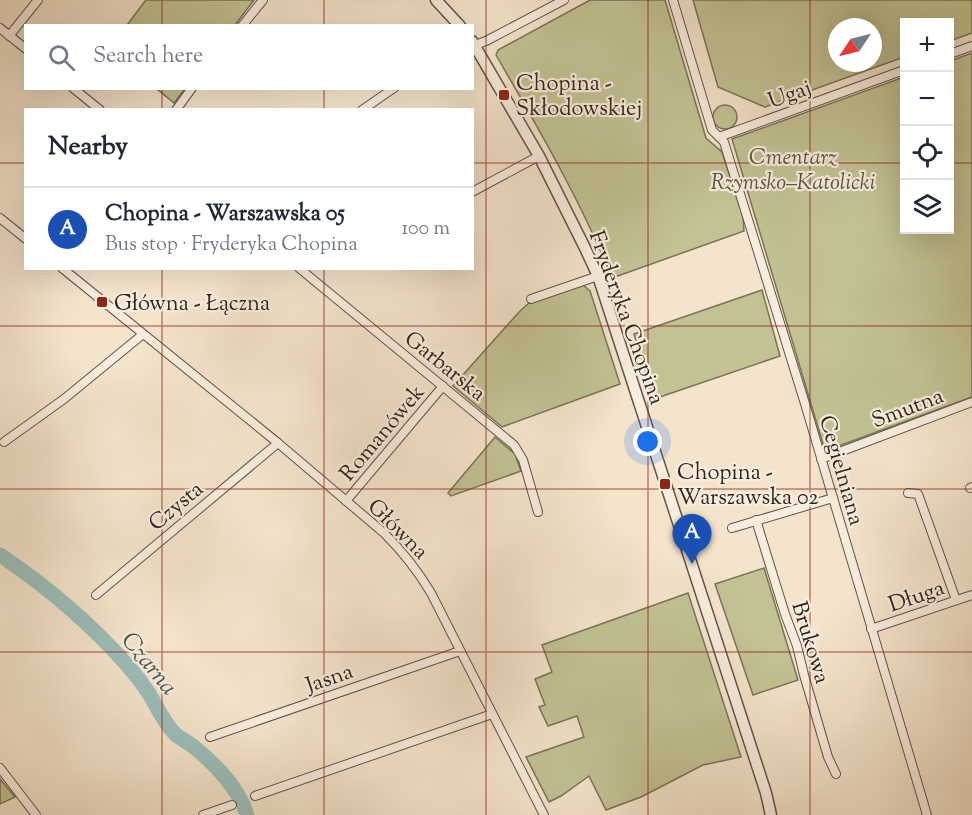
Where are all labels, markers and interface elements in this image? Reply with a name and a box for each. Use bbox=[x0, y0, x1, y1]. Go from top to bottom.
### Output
north arrow bbox=[828, 18, 882, 72]
map controls bbox=[900, 18, 954, 234]
button: + bbox=[900, 18, 954, 72]
search box bbox=[24, 24, 474, 90]
icon: search bbox=[45, 41, 78, 74]
text: Search here bbox=[93, 41, 203, 73]
place label: Chopina - Skłodowskiej bbox=[516, 69, 642, 126]
button: − bbox=[900, 72, 954, 126]
street label: Ugaj bbox=[764, 73, 816, 118]
marker: Chopina - Skłodowskiej bbox=[497, 88, 511, 102]
button: locate bbox=[900, 126, 954, 180]
text: Nearby bbox=[48, 129, 128, 166]
park label: Cmentarz Rzymsko–Katolicki bbox=[711, 143, 875, 200]
button: layers bbox=[900, 180, 954, 234]
text: Chopina - Warszawska 05 bbox=[105, 199, 345, 231]
text: A bbox=[59, 215, 76, 244]
text: 100 m bbox=[401, 215, 450, 244]
street label: Fryderyka Chopina bbox=[579, 227, 671, 409]
text: Bus stop · Fryderyka Chopina bbox=[105, 231, 358, 260]
place label: Główna - Łączna bbox=[114, 289, 270, 321]
marker: Główna - Łączna bbox=[95, 295, 109, 309]
street label: Garbarska bbox=[396, 324, 492, 410]
street label: Romanówek bbox=[333, 379, 433, 489]
street label: Smutna bbox=[868, 382, 949, 438]
street label: Cegielniana bbox=[809, 412, 871, 530]
your location bbox=[633, 427, 662, 456]
place label: Chopina - Warszawska 02 bbox=[677, 458, 819, 515]
street label: Czysta bbox=[143, 475, 211, 540]
marker: Chopina - Warszawska 02 bbox=[658, 477, 672, 491]
street label: Główna bbox=[359, 492, 435, 568]
pin: A bbox=[672, 514, 712, 564]
street label: Długa bbox=[885, 573, 949, 622]
street label: Brukowa bbox=[781, 598, 837, 688]
water label: Czarna bbox=[112, 625, 185, 703]
street label: Jasna bbox=[301, 657, 358, 703]

